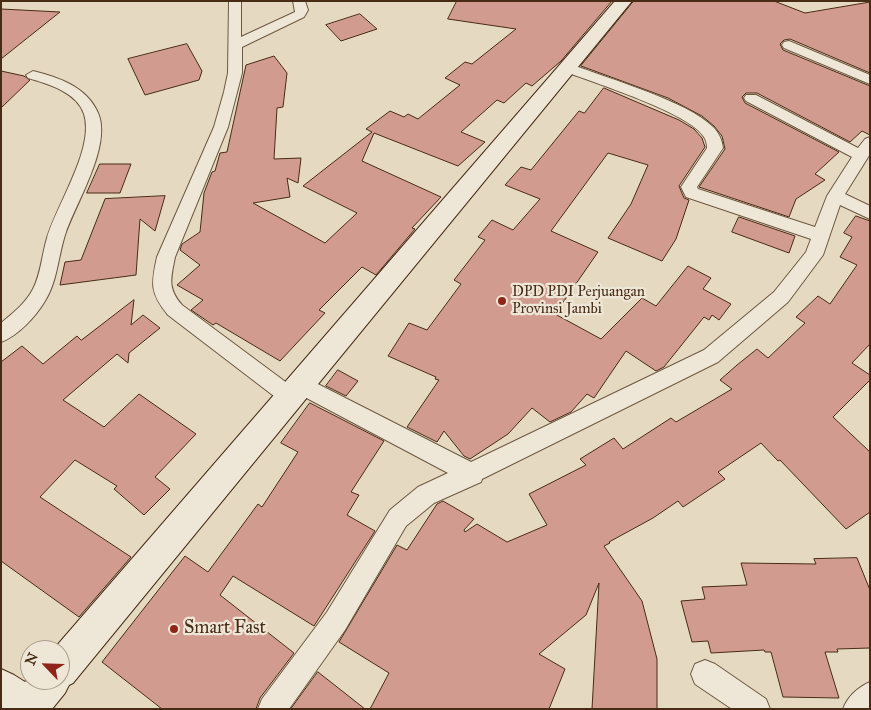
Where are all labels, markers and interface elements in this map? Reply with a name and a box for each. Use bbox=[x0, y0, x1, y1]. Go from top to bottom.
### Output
place label: DPD PDI Perjuangan Provinsi Jambi bbox=[512, 283, 645, 318]
marker: DPD PDI Perjuangan Provinsi Jambi bbox=[496, 295, 508, 307]
place label: Smart Fast bbox=[184, 618, 266, 640]
marker: Smart Fast bbox=[168, 623, 180, 635]
north arrow bbox=[20, 640, 70, 690]
text: N bbox=[22, 650, 42, 668]

